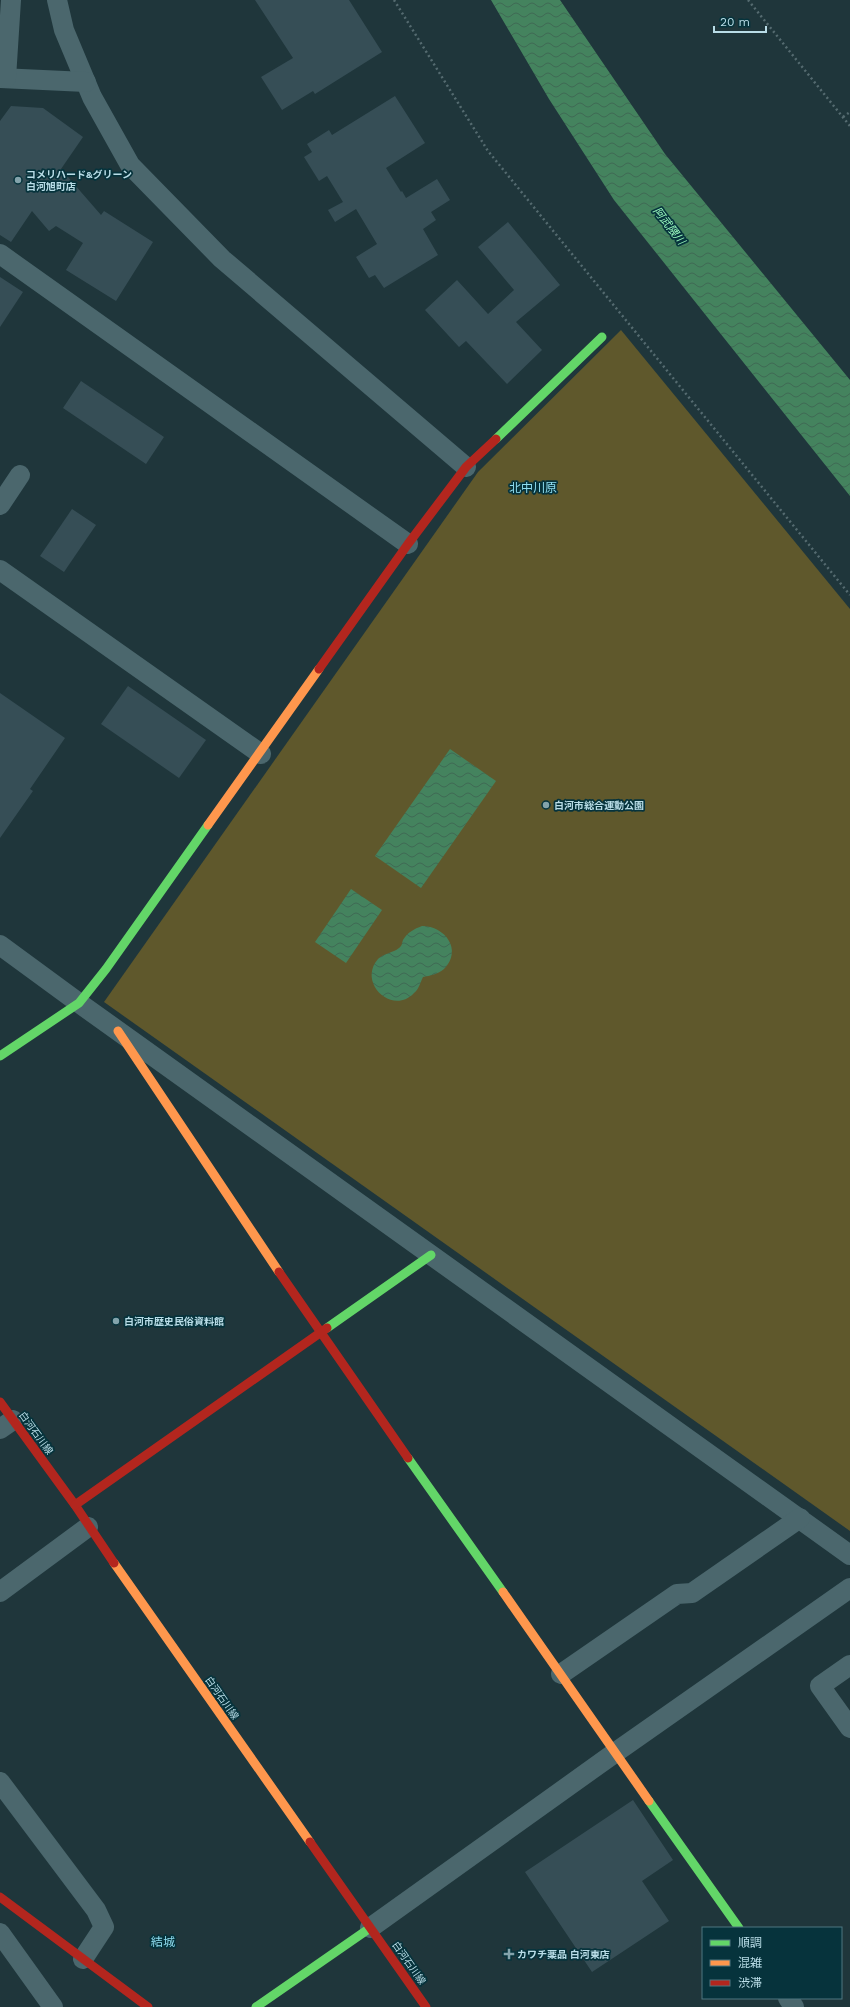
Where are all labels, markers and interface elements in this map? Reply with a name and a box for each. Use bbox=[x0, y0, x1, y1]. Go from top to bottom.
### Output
scale bar bbox=[714, 8, 766, 34]
text: 20 m bbox=[720, 15, 750, 29]
place label: コメリハード&グリーン 白河旭町店 bbox=[26, 169, 132, 192]
marker: コメリハード&グリーン 白河旭町店 bbox=[13, 175, 23, 185]
water label: 阿武隈川 bbox=[650, 205, 688, 248]
district label: 北中川原 bbox=[509, 481, 557, 495]
marker: 白河市総合運動公園 bbox=[541, 800, 551, 810]
place label: 白河市総合運動公園 bbox=[554, 800, 644, 811]
marker: 白河市歴史民俗資料館 bbox=[111, 1316, 121, 1326]
place label: 白河市歴史民俗資料館 bbox=[124, 1316, 224, 1327]
street label: 白河石川線 bbox=[17, 1410, 55, 1456]
street label: 白河石川線 bbox=[203, 1674, 241, 1722]
legend bbox=[702, 1927, 842, 1999]
district label: 結城 bbox=[151, 1935, 175, 1949]
text: 順調 bbox=[738, 1936, 762, 1950]
street label: 白河石川線 bbox=[390, 1939, 428, 1987]
marker: カワチ薬品 白河東店 bbox=[504, 1949, 514, 1959]
place label: カワチ薬品 白河東店 bbox=[517, 1949, 610, 1960]
text: 混雑 bbox=[738, 1956, 762, 1970]
text: 渋滞 bbox=[738, 1976, 762, 1990]

